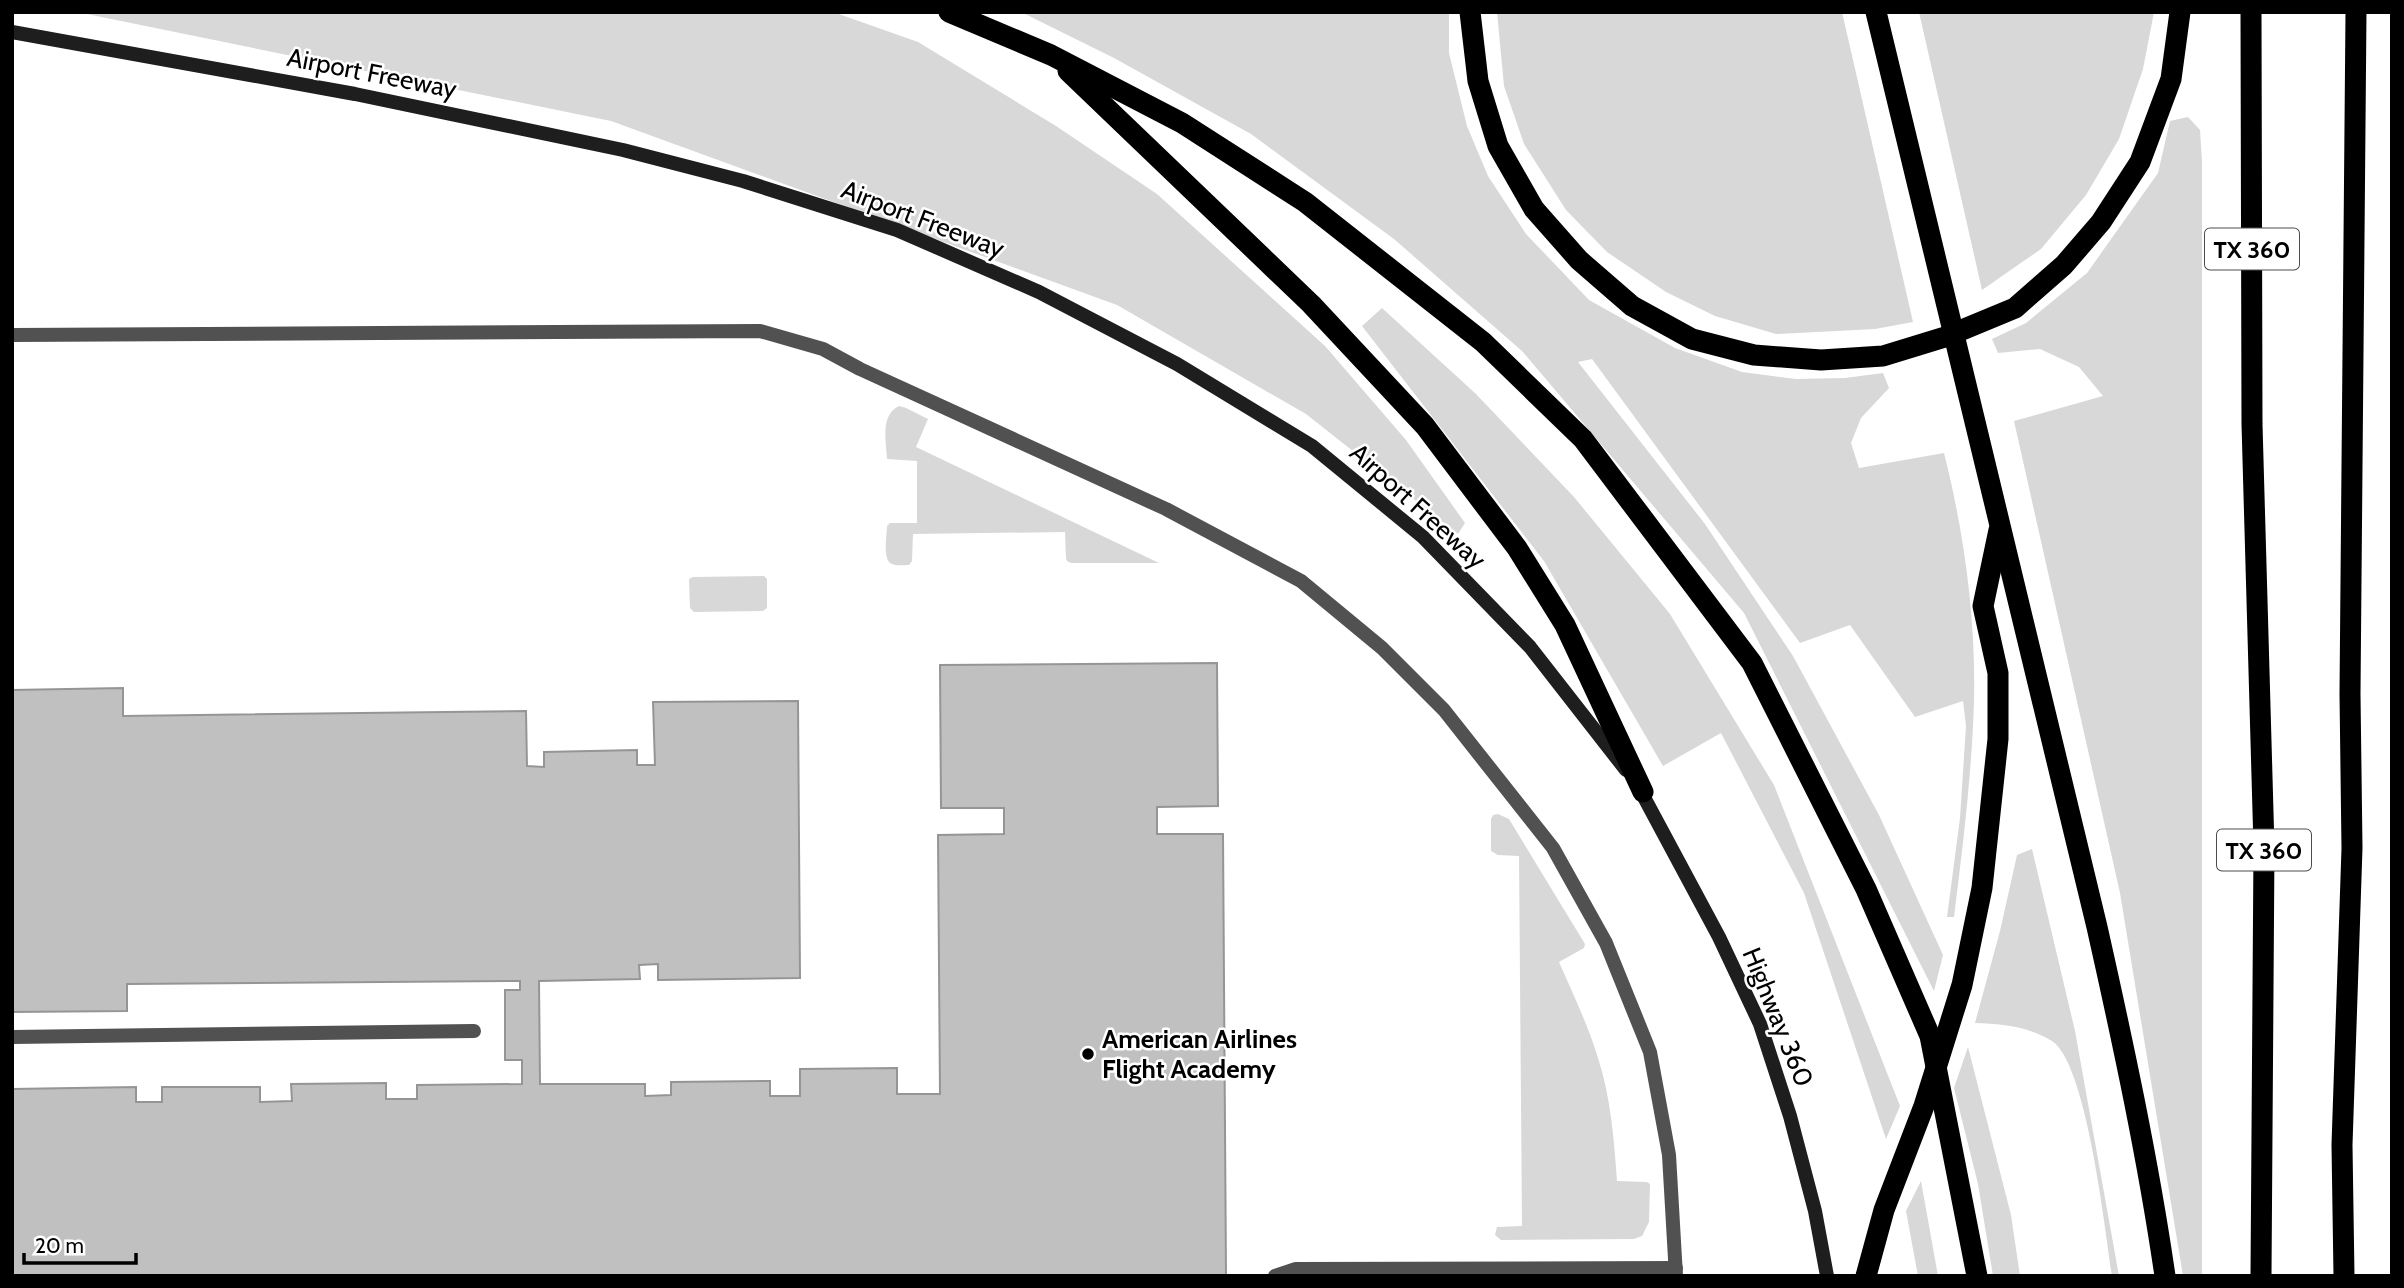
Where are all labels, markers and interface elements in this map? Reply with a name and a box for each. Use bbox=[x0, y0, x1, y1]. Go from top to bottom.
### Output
street label: Airport Freeway bbox=[284, 41, 460, 105]
street label: Airport Freeway bbox=[837, 173, 1009, 265]
road number: TX 360 bbox=[2205, 228, 2299, 270]
street label: Airport Freeway bbox=[1343, 437, 1493, 575]
road number: TX 360 bbox=[2217, 830, 2311, 870]
street label: Highway 360 bbox=[1736, 943, 1820, 1091]
place label: American Airlines Flight Academy bbox=[1102, 1023, 1297, 1085]
marker: American Airlines Flight Academy bbox=[1080, 1046, 1096, 1062]
scale bar bbox=[24, 1222, 136, 1266]
text: 20 m bbox=[35, 1233, 84, 1258]

